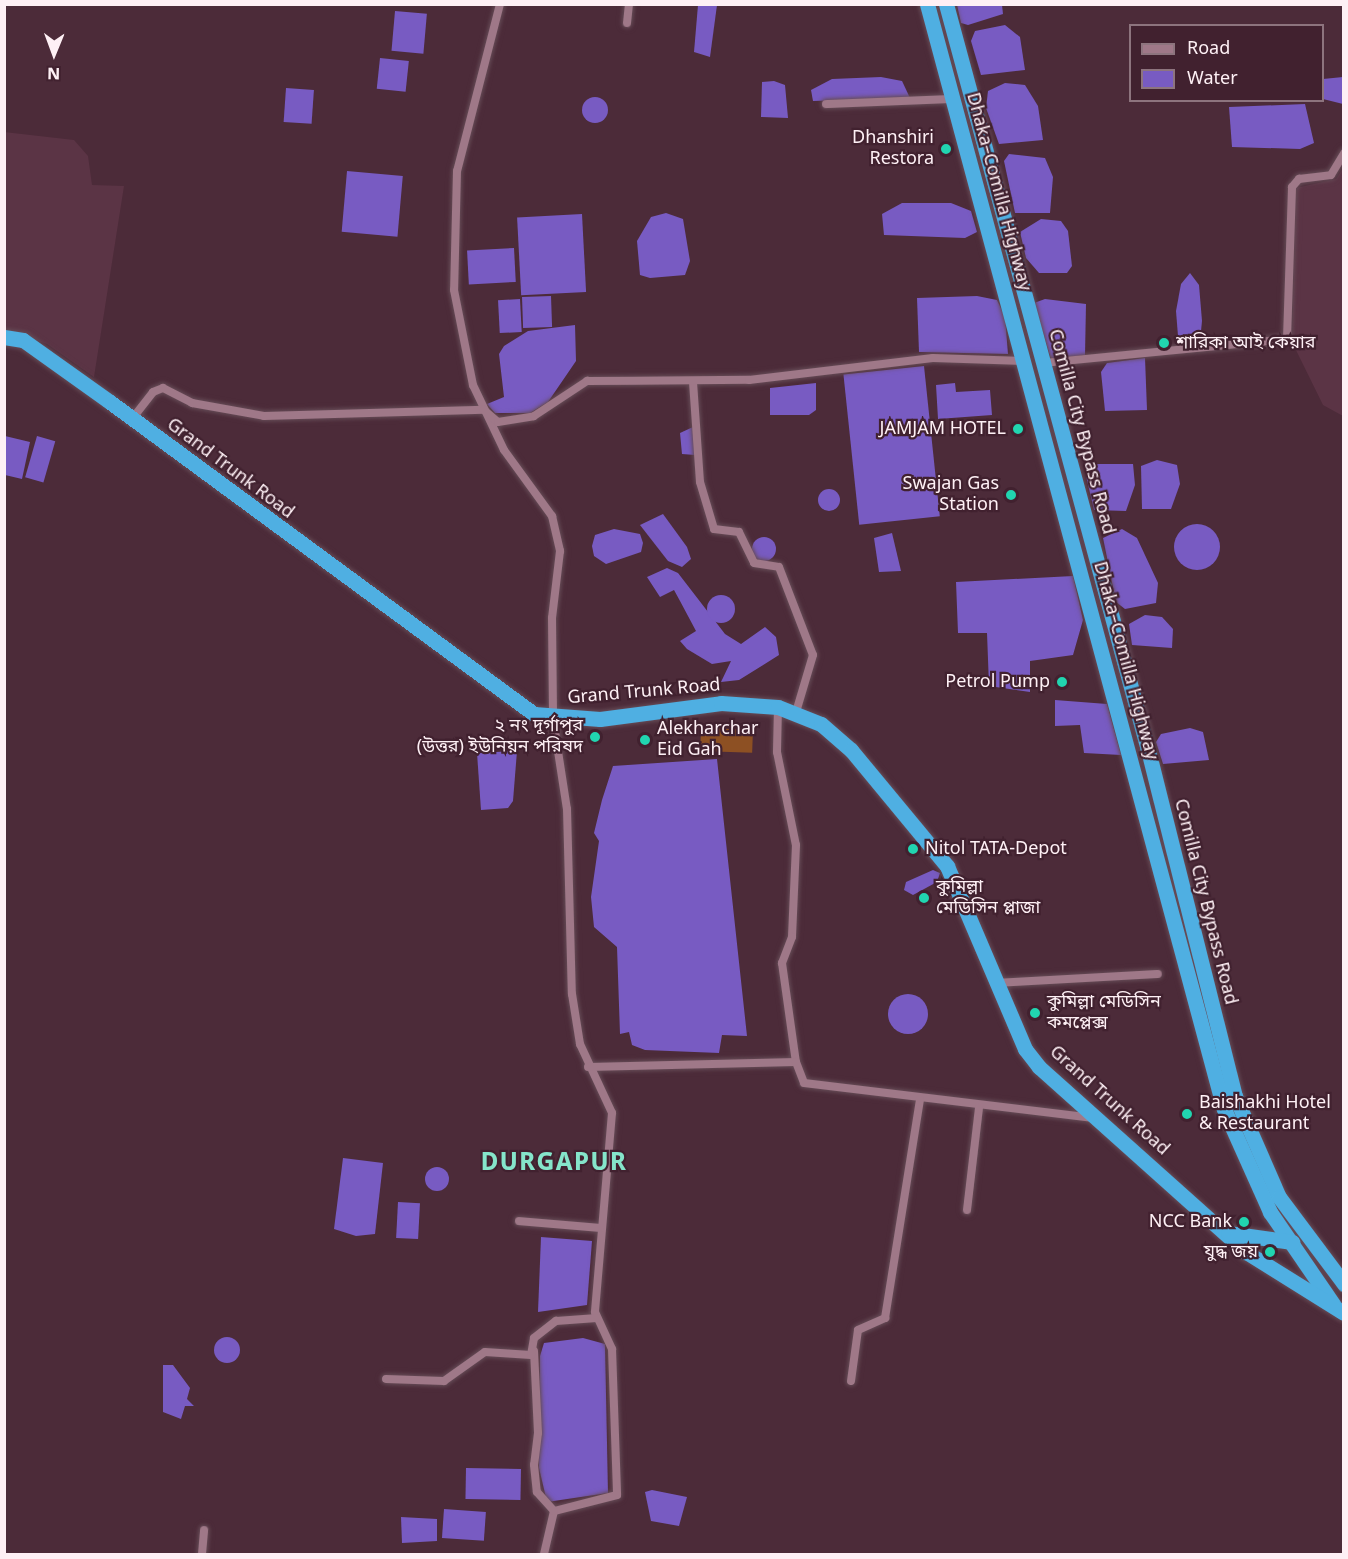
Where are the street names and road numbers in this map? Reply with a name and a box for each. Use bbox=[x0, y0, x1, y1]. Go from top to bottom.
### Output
street label: Dhaka–Comilla Highway bbox=[961, 90, 1035, 294]
street label: Comilla City Bypass Road bbox=[1043, 327, 1119, 537]
street label: Grand Trunk Road bbox=[162, 414, 298, 524]
street label: Dhaka–Comilla Highway bbox=[1088, 559, 1162, 763]
street label: Grand Trunk Road bbox=[567, 675, 721, 709]
street label: Comilla City Bypass Road bbox=[1169, 797, 1241, 1007]
street label: Grand Trunk Road bbox=[1045, 1042, 1173, 1160]

